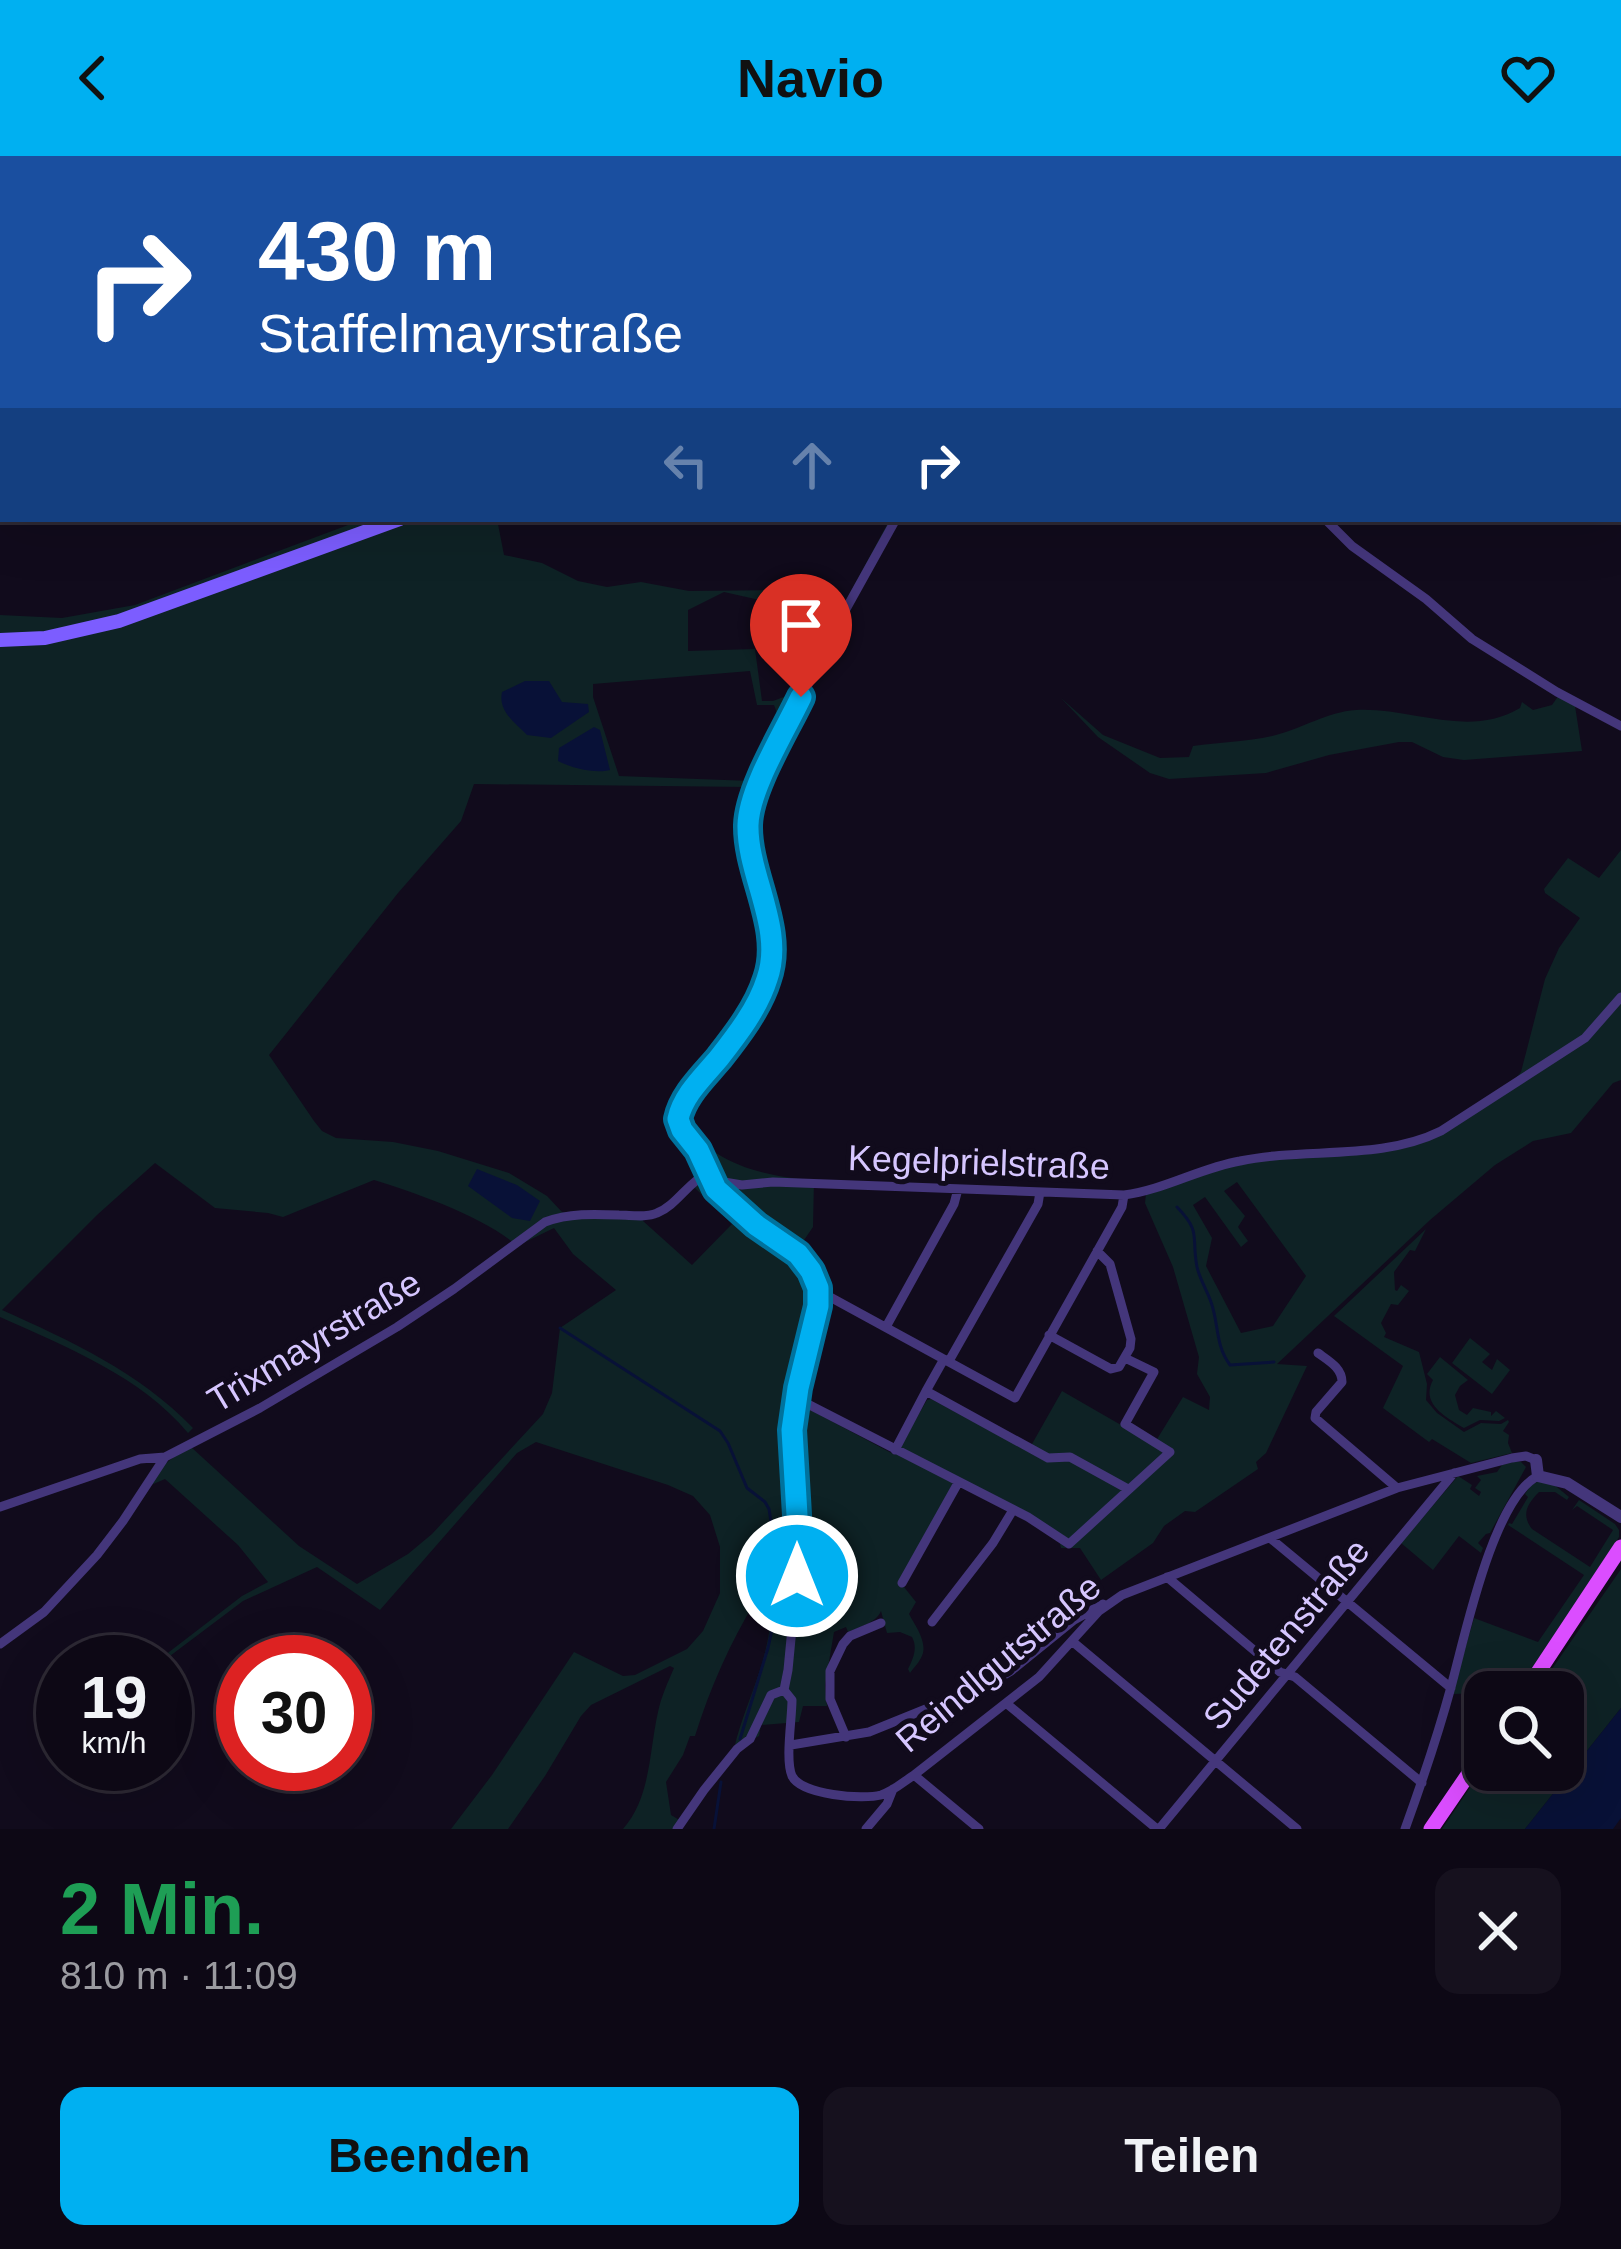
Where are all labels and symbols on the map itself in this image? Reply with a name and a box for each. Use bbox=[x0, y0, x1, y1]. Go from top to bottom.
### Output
pin bbox=[750, 574, 852, 697]
street label: Kegelprielstraße bbox=[847, 1137, 1111, 1187]
street label: Trixmayrstraße bbox=[200, 1261, 428, 1421]
position arrow bbox=[734, 1513, 860, 1639]
street label: Sudetenstraße bbox=[1194, 1530, 1378, 1738]
street label: Reindlgutstraße bbox=[887, 1566, 1109, 1760]
speed limit sign: 30 bbox=[216, 1635, 372, 1791]

